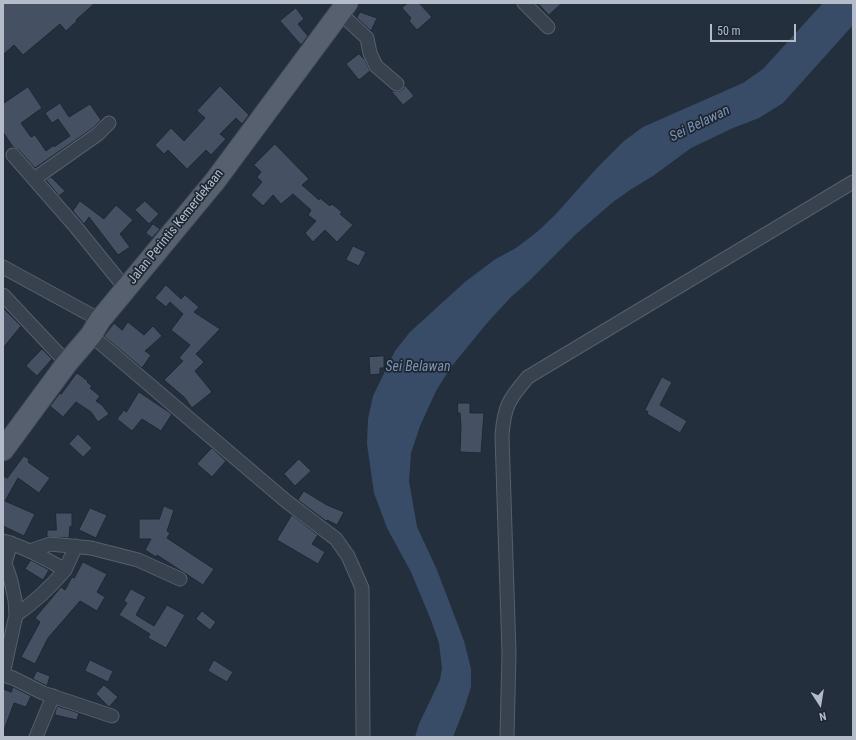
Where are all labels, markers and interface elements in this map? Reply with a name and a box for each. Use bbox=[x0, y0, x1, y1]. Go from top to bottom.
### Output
scale bar bbox=[712, 16, 798, 42]
text: 50 m bbox=[717, 24, 741, 38]
water label: Sei Belawan bbox=[667, 102, 733, 146]
street label: Jalan Perintis Kemerdekaan bbox=[125, 166, 227, 288]
water label: Sei Belawan bbox=[385, 359, 451, 375]
north arrow bbox=[800, 684, 840, 724]
text: N bbox=[818, 709, 827, 723]

